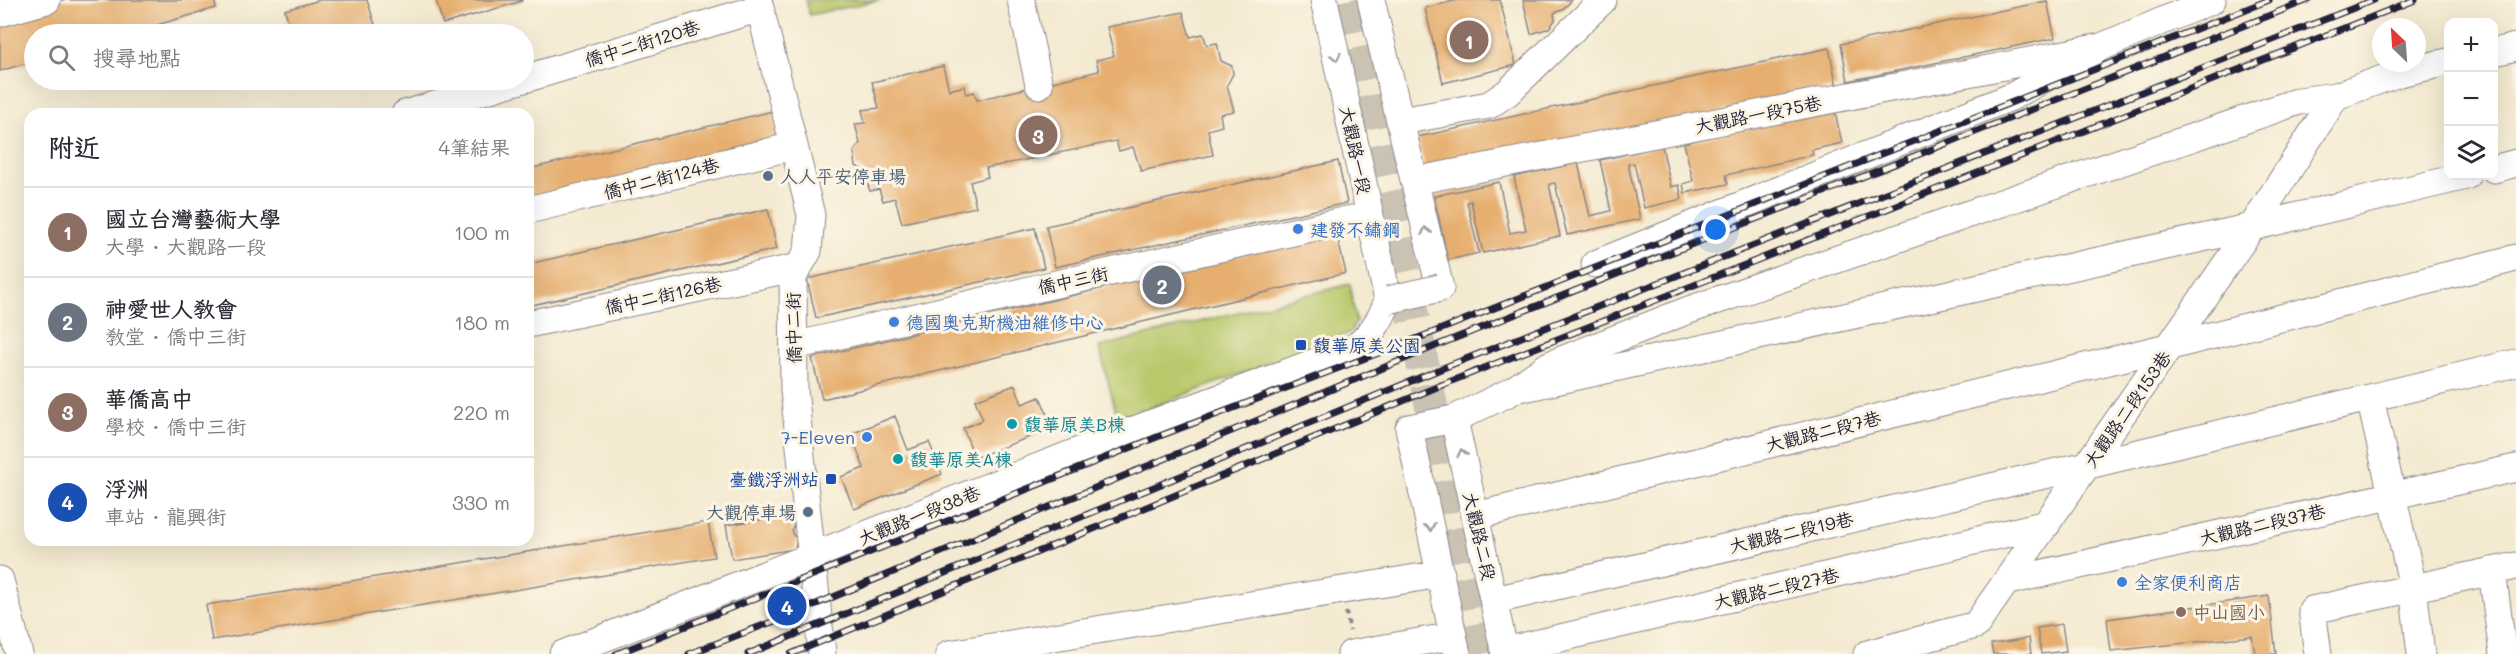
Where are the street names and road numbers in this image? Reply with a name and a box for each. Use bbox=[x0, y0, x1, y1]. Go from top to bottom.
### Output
street label: 僑中二街120巷 bbox=[582, 14, 702, 72]
street label: 大觀路一段75巷 bbox=[1693, 90, 1823, 138]
street label: 大觀路一段 bbox=[1335, 103, 1377, 197]
street label: 僑中二街124巷 bbox=[601, 152, 721, 204]
street label: 僑中三街 bbox=[1035, 261, 1111, 299]
street label: 僑中二街126巷 bbox=[602, 271, 724, 319]
street label: 僑中二街 bbox=[780, 292, 806, 364]
street label: 大觀路二段153巷 bbox=[2078, 346, 2176, 472]
street label: 大觀路二段7巷 bbox=[1763, 405, 1883, 457]
street label: 大觀路一段38巷 bbox=[854, 480, 984, 550]
street label: 大觀路二段 bbox=[1458, 489, 1502, 583]
street label: 大觀路二段37巷 bbox=[2197, 498, 2327, 550]
street label: 大觀路二段19巷 bbox=[1727, 506, 1855, 558]
street label: 大觀路二段27巷 bbox=[1711, 562, 1841, 614]

